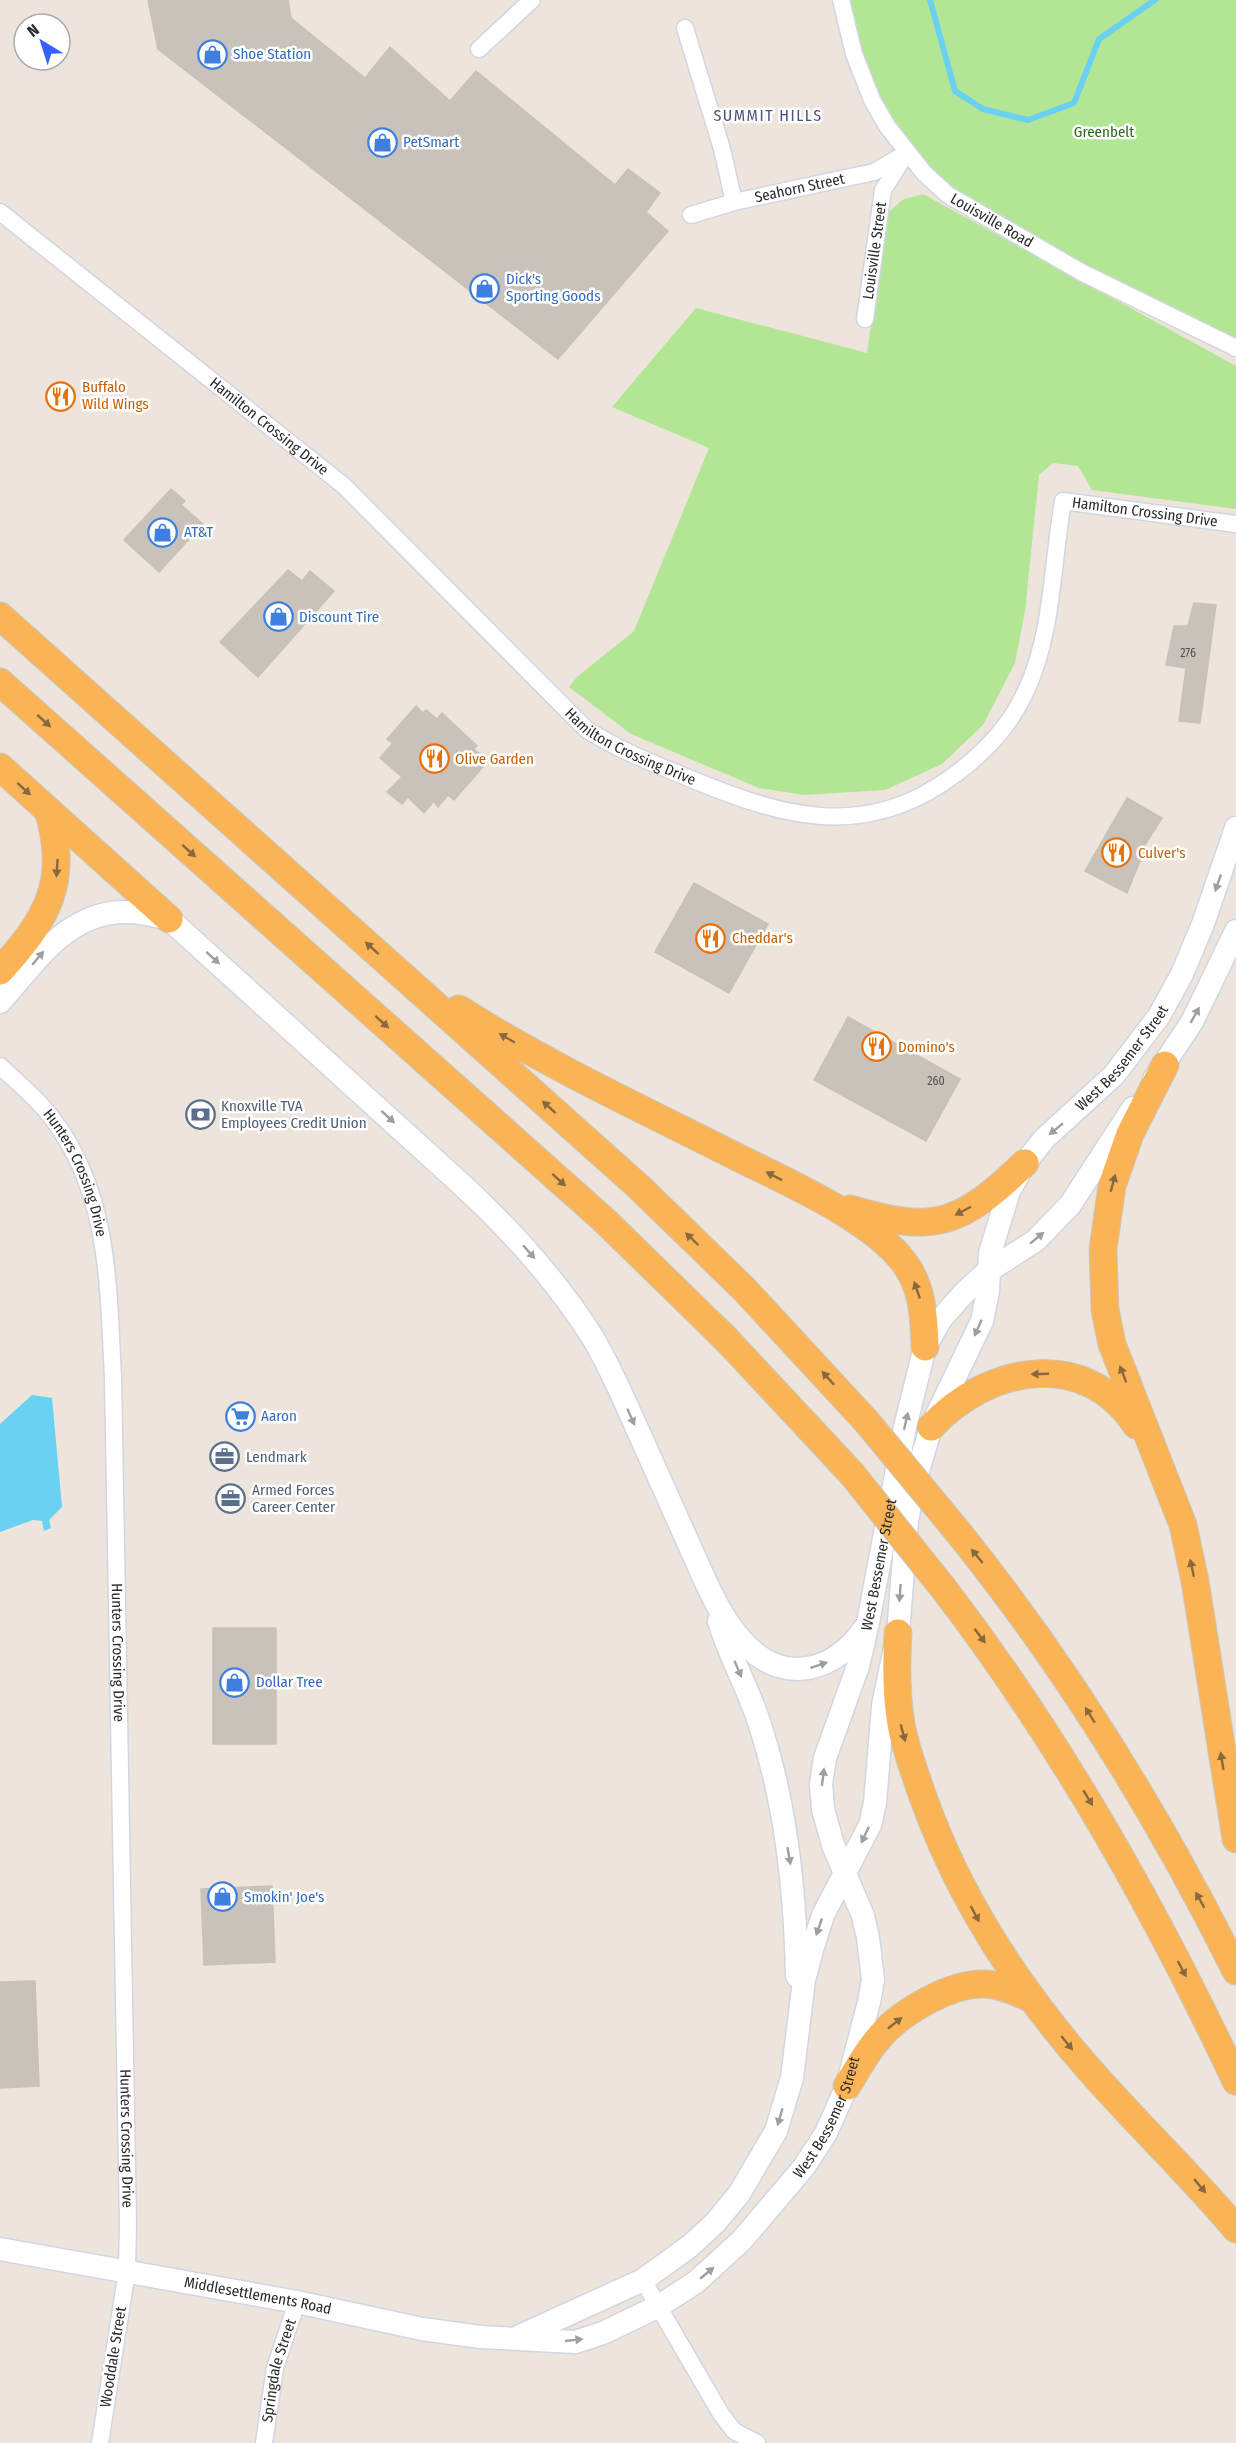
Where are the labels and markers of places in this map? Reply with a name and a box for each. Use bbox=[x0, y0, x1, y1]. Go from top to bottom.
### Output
shop icon: Shoe Station bbox=[196, 38, 228, 70]
place label: Shoe Station bbox=[233, 45, 311, 63]
shop icon: PetSmart bbox=[366, 126, 398, 158]
place label: PetSmart bbox=[403, 133, 459, 151]
place label: Dick's Sporting Goods bbox=[506, 270, 601, 305]
shop icon: Dick's Sporting Goods bbox=[469, 272, 501, 304]
place label: Buffalo Wild Wings bbox=[82, 378, 149, 413]
restaurant icon: Buffalo Wild Wings bbox=[45, 380, 77, 412]
shop icon: AT&T bbox=[147, 516, 179, 548]
place label: AT&T bbox=[184, 523, 213, 541]
shop icon: Discount Tire bbox=[262, 601, 294, 633]
place label: Discount Tire bbox=[299, 608, 379, 626]
restaurant icon: Olive Garden bbox=[418, 743, 450, 775]
place label: Olive Garden bbox=[455, 750, 534, 768]
restaurant icon: Culver's bbox=[1101, 837, 1133, 869]
place label: Culver's bbox=[1138, 844, 1186, 862]
restaurant icon: Cheddar's bbox=[695, 922, 727, 954]
place label: Cheddar's bbox=[732, 929, 793, 947]
restaurant icon: Domino's bbox=[861, 1031, 893, 1063]
place label: Domino's bbox=[898, 1038, 955, 1056]
place label: Knoxville TVA Employees Credit Union bbox=[221, 1097, 367, 1132]
bank icon: Knoxville TVA Employees Credit Union bbox=[184, 1099, 216, 1131]
supermarket icon: Aaron bbox=[224, 1400, 256, 1432]
place label: Aaron bbox=[261, 1407, 297, 1425]
office icon: Lendmark bbox=[209, 1441, 241, 1473]
place label: Lendmark bbox=[246, 1448, 307, 1466]
place label: Armed Forces Career Center bbox=[252, 1481, 336, 1516]
office icon: Armed Forces Career Center bbox=[215, 1483, 247, 1515]
shop icon: Dollar Tree bbox=[219, 1666, 251, 1698]
place label: Dollar Tree bbox=[256, 1673, 323, 1691]
shop icon: Smokin' Joe's bbox=[207, 1881, 239, 1913]
place label: Smokin' Joe's bbox=[244, 1888, 324, 1906]

